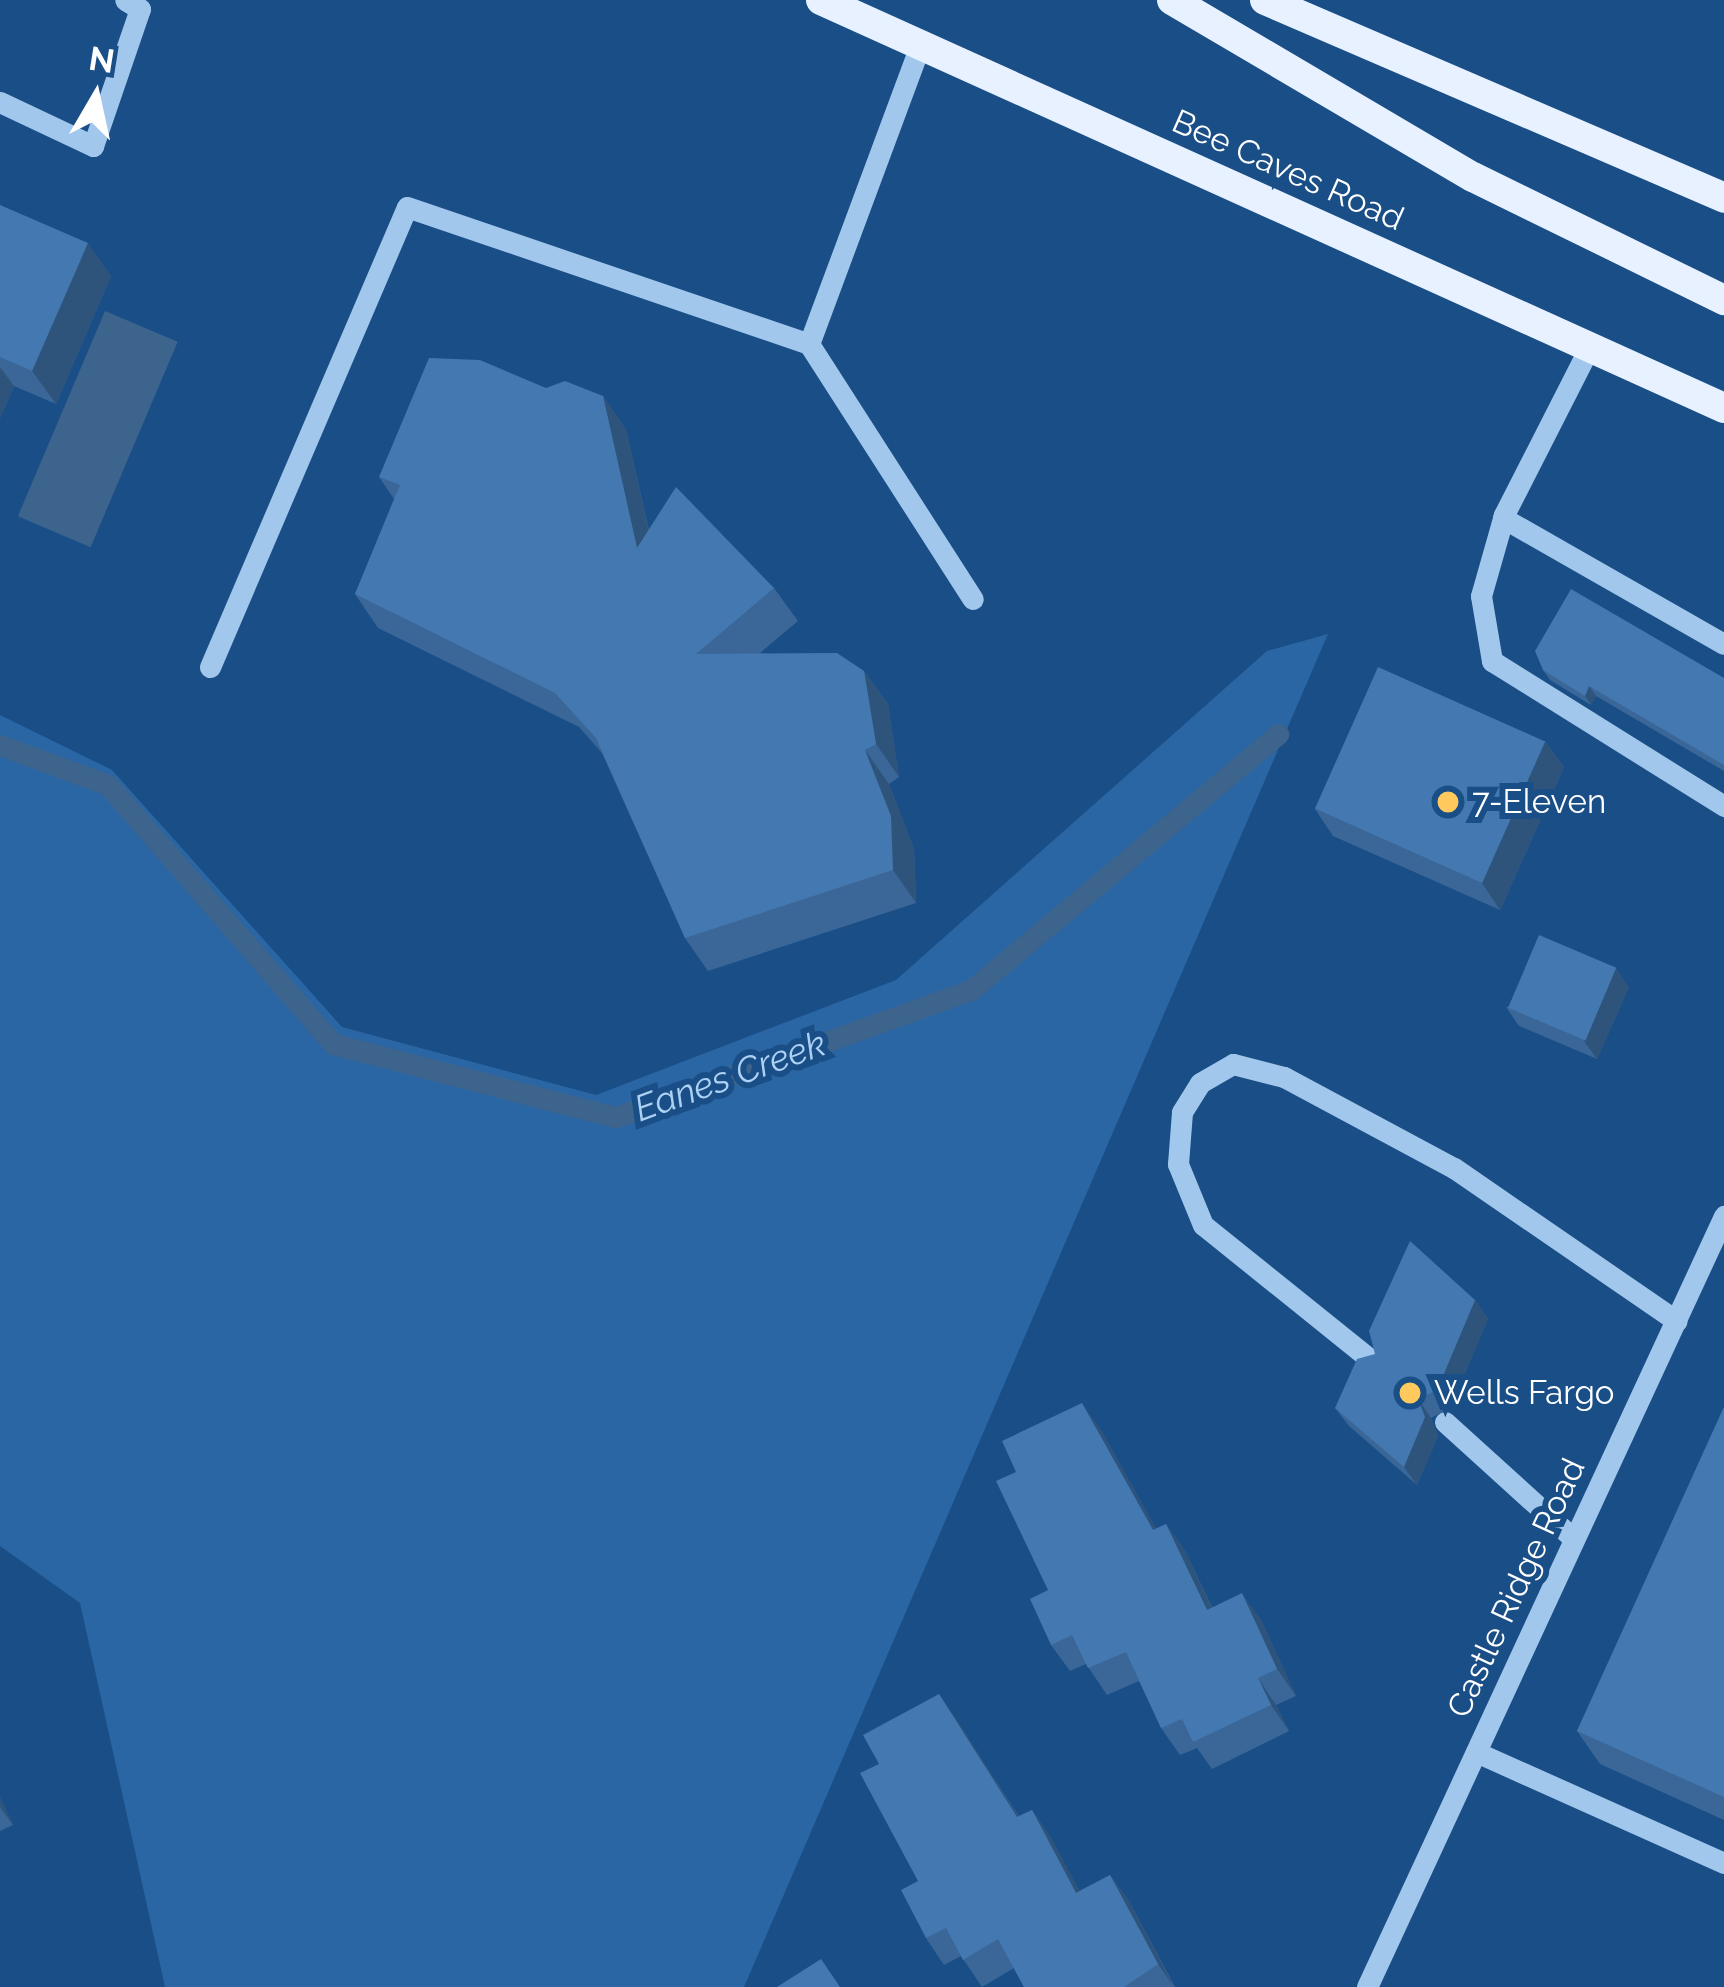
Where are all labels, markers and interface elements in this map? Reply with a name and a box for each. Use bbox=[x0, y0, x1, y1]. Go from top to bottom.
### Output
north arrow bbox=[36, 36, 156, 156]
text: N bbox=[86, 39, 117, 81]
street label: Bee Caves Road bbox=[1166, 101, 1410, 239]
place label: 7-Eleven bbox=[1472, 782, 1606, 822]
marker: 7-Eleven bbox=[1435, 789, 1461, 815]
water label: Eanes Creek bbox=[628, 1021, 832, 1131]
place label: Wells Fargo bbox=[1434, 1373, 1614, 1413]
marker: Wells Fargo bbox=[1397, 1380, 1423, 1406]
street label: Castle Ridge Road bbox=[1439, 1452, 1593, 1724]

